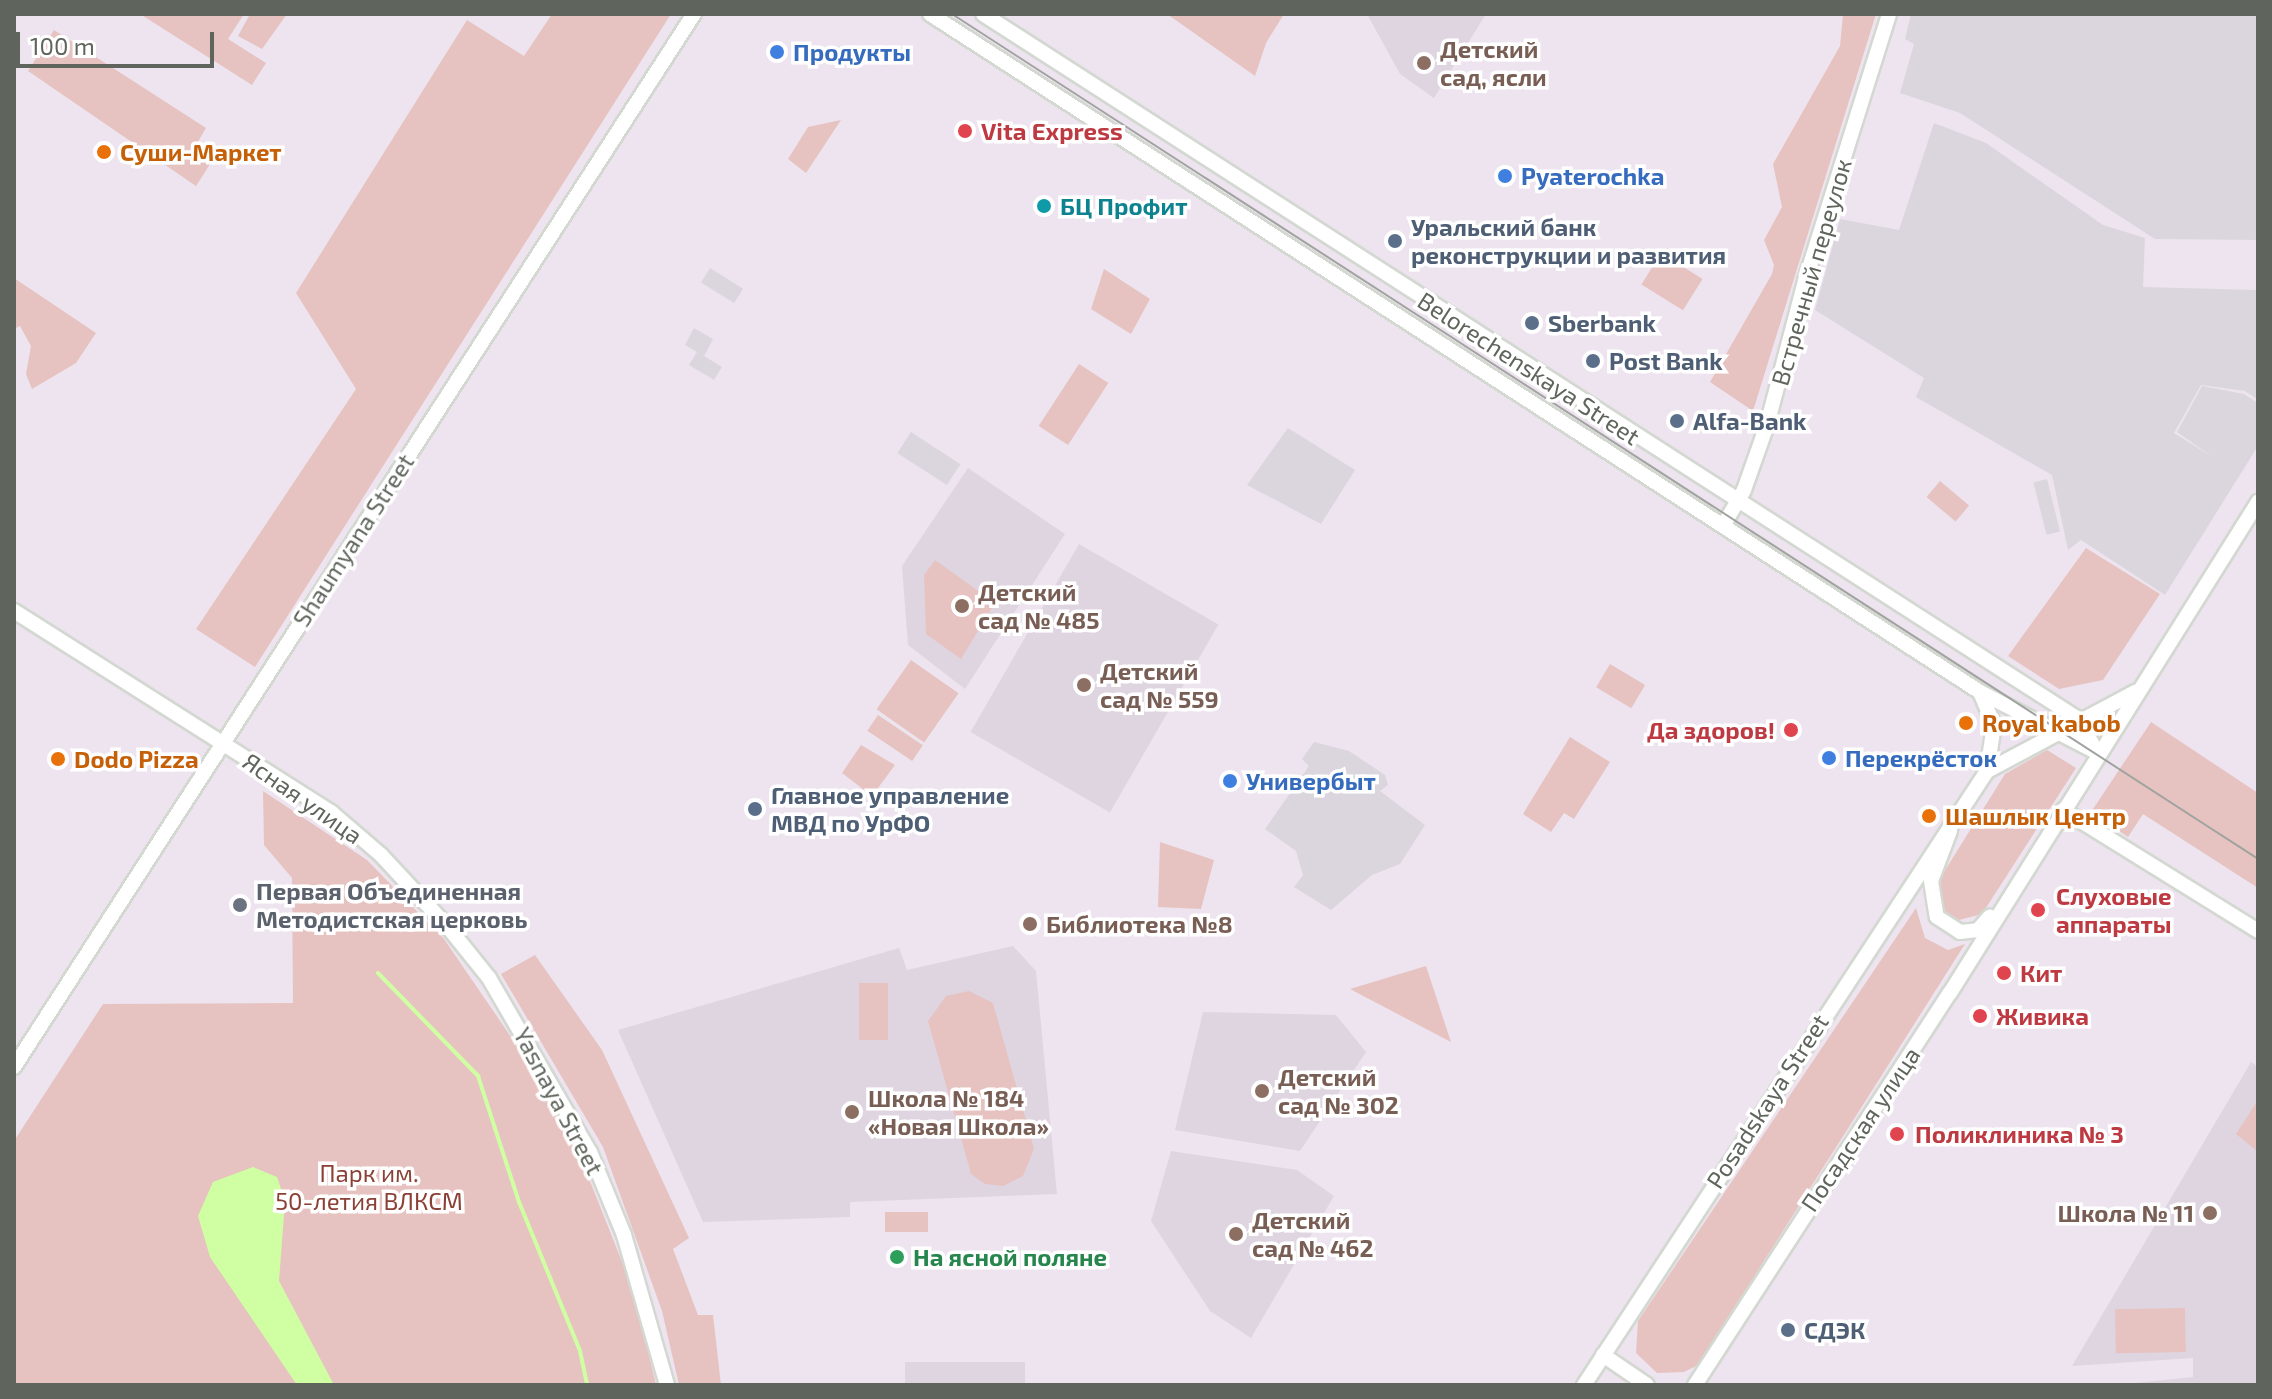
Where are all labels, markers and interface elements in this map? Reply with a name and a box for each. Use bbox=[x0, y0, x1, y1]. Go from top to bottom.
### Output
scale bar bbox=[20, 16, 218, 66]
text: 100 m bbox=[30, 31, 95, 60]
place label: Детский сад, ясли bbox=[1440, 35, 1547, 91]
place label: Продукты bbox=[793, 38, 911, 66]
marker: Продукты bbox=[768, 43, 786, 61]
marker: Детский сад, ясли bbox=[1415, 54, 1433, 72]
place label: Vita Express bbox=[981, 117, 1123, 145]
marker: Vita Express bbox=[956, 122, 974, 140]
place label: Суши-Маркет bbox=[120, 138, 282, 166]
marker: Суши-Маркет bbox=[95, 143, 113, 161]
street label: Встречный переулок bbox=[1765, 155, 1857, 389]
place label: Pyaterochka bbox=[1521, 162, 1664, 190]
marker: Pyaterochka bbox=[1496, 167, 1514, 185]
place label: БЦ Профит bbox=[1060, 192, 1188, 220]
marker: БЦ Профит bbox=[1035, 197, 1053, 215]
place label: Уральский банк реконструкции и развития bbox=[1411, 213, 1726, 269]
marker: Уральский банк реконструкции и развития bbox=[1386, 232, 1404, 250]
street label: Belorechenskaya Street bbox=[1413, 285, 1645, 451]
place label: Sberbank bbox=[1548, 309, 1656, 337]
marker: Sberbank bbox=[1523, 314, 1541, 332]
place label: Post Bank bbox=[1609, 347, 1723, 375]
marker: Post Bank bbox=[1584, 352, 1602, 370]
place label: Alfa-Bank bbox=[1693, 407, 1806, 435]
marker: Alfa-Bank bbox=[1668, 412, 1686, 430]
street label: Shaumyana Street bbox=[286, 448, 420, 632]
place label: Детский сад № 485 bbox=[978, 578, 1100, 634]
marker: Детский сад № 485 bbox=[953, 597, 971, 615]
place label: Детский сад № 559 bbox=[1100, 657, 1219, 713]
marker: Детский сад № 559 bbox=[1075, 676, 1093, 694]
place label: Royal kabob bbox=[1982, 709, 2121, 737]
marker: Royal kabob bbox=[1957, 714, 1975, 732]
place label: Да здоров! bbox=[1647, 716, 1775, 744]
marker: Да здоров! bbox=[1782, 721, 1800, 739]
place label: Перекрёсток bbox=[1845, 744, 1997, 772]
place label: Dodo Pizza bbox=[74, 745, 199, 773]
street label: Ясная улица bbox=[238, 746, 368, 850]
marker: Перекрёсток bbox=[1820, 749, 1838, 767]
marker: Dodo Pizza bbox=[49, 750, 67, 768]
place label: Универбыт bbox=[1246, 767, 1376, 795]
marker: Универбыт bbox=[1221, 772, 1239, 790]
place label: Главное управление МВД по УрФО bbox=[771, 781, 1009, 837]
marker: Главное управление МВД по УрФО bbox=[746, 800, 764, 818]
place label: Шашлык Центр bbox=[1945, 802, 2126, 830]
marker: Шашлык Центр bbox=[1920, 807, 1938, 825]
place label: Первая Объединенная Методистская церковь bbox=[256, 877, 527, 933]
place label: Слуховые аппараты bbox=[2056, 882, 2172, 938]
marker: Первая Объединенная Методистская церковь bbox=[231, 896, 249, 914]
marker: Слуховые аппараты bbox=[2027, 899, 2049, 921]
place label: Библиотека №8 bbox=[1046, 910, 1233, 938]
marker: Библиотека №8 bbox=[1021, 915, 1039, 933]
place label: Кит bbox=[2020, 959, 2062, 987]
marker: Кит bbox=[1995, 964, 2013, 982]
place label: Живика bbox=[1996, 1002, 2089, 1030]
marker: Живика bbox=[1971, 1007, 1989, 1025]
street label: Posadskaya Street bbox=[1700, 1008, 1834, 1194]
street label: Yasnaya Street bbox=[508, 1022, 610, 1180]
street label: Посадская улица bbox=[1794, 1041, 1926, 1217]
place label: Детский сад № 302 bbox=[1278, 1063, 1399, 1119]
marker: Детский сад № 302 bbox=[1253, 1082, 1271, 1100]
place label: Школа № 184 «Новая Школа» bbox=[868, 1084, 1049, 1140]
marker: Школа № 184 «Новая Школа» bbox=[843, 1103, 861, 1121]
place label: Поликлиника № 3 bbox=[1915, 1120, 2124, 1148]
marker: Поликлиника № 3 bbox=[1886, 1123, 1908, 1145]
park label: Парк им. 50-летия ВЛКСМ bbox=[275, 1159, 463, 1215]
place label: Школа № 11 bbox=[2058, 1199, 2194, 1227]
marker: Школа № 11 bbox=[2201, 1204, 2219, 1222]
place label: Детский сад № 462 bbox=[1252, 1206, 1373, 1262]
marker: Детский сад № 462 bbox=[1227, 1225, 1245, 1243]
place label: На ясной поляне bbox=[913, 1243, 1107, 1271]
marker: На ясной поляне bbox=[888, 1248, 906, 1266]
place label: СДЭК bbox=[1804, 1316, 1865, 1344]
marker: СДЭК bbox=[1779, 1321, 1797, 1339]

